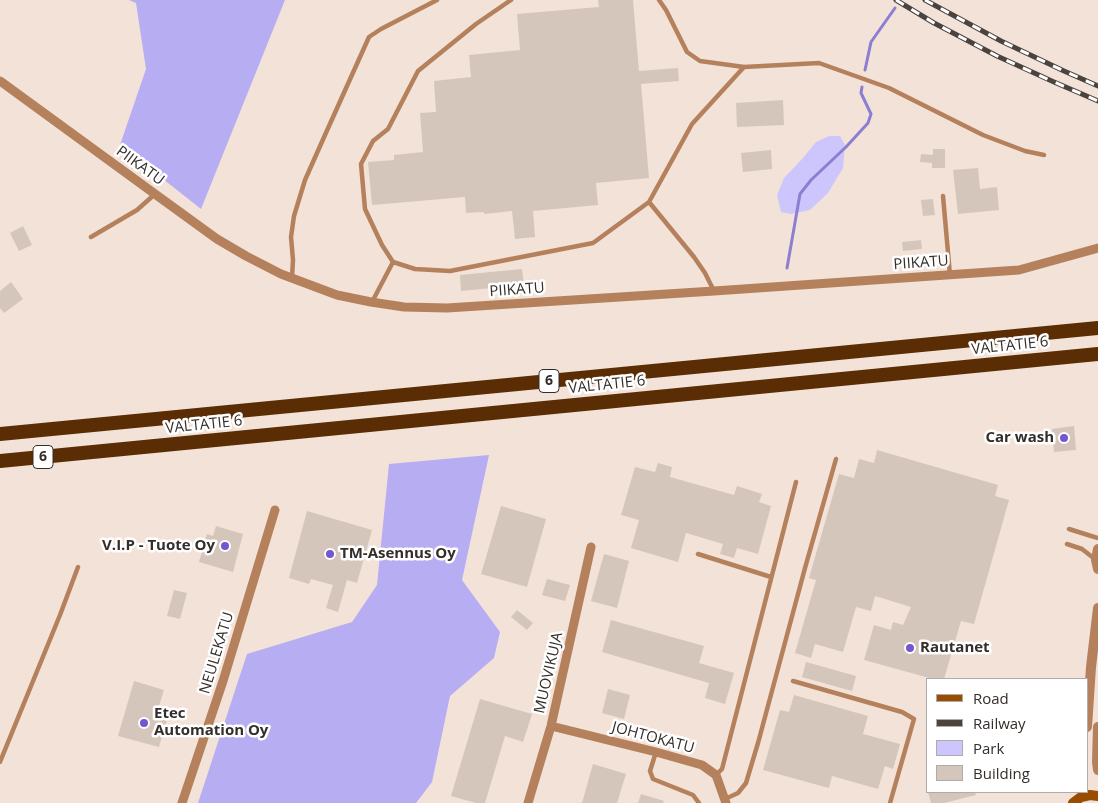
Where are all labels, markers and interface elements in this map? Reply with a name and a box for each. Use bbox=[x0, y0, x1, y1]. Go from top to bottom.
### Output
street label: PIIKATU bbox=[112, 142, 168, 190]
street label: PIIKATU bbox=[893, 252, 949, 274]
street label: PIIKATU bbox=[489, 279, 545, 301]
street label: VALTATIE 6 bbox=[971, 333, 1049, 359]
road number: 6 bbox=[539, 370, 559, 392]
street label: VALTATIE 6 bbox=[568, 372, 646, 398]
street label: VALTATIE 6 bbox=[165, 412, 243, 438]
place label: Car wash bbox=[985, 429, 1054, 447]
marker: Car wash bbox=[1058, 432, 1070, 444]
road number: 6 bbox=[33, 446, 53, 468]
place label: V.I.P - Tuote Oy bbox=[102, 537, 215, 555]
marker: V.I.P - Tuote Oy bbox=[219, 540, 231, 552]
place label: TM-Asennus Oy bbox=[340, 545, 456, 563]
marker: TM-Asennus Oy bbox=[324, 548, 336, 560]
street label: NEULEKATU bbox=[196, 610, 238, 696]
street label: MUOVIKUJA bbox=[531, 631, 567, 715]
place label: Rautanet bbox=[920, 639, 990, 657]
marker: Rautanet bbox=[904, 642, 916, 654]
legend bbox=[926, 678, 1088, 793]
text: Road bbox=[973, 688, 1009, 708]
place label: Etec Automation Oy bbox=[154, 705, 268, 740]
text: Railway bbox=[973, 713, 1026, 733]
marker: Etec Automation Oy bbox=[138, 717, 150, 729]
street label: JOHTOKATU bbox=[610, 718, 696, 758]
text: Park bbox=[973, 738, 1004, 758]
text: Building bbox=[973, 763, 1030, 783]

